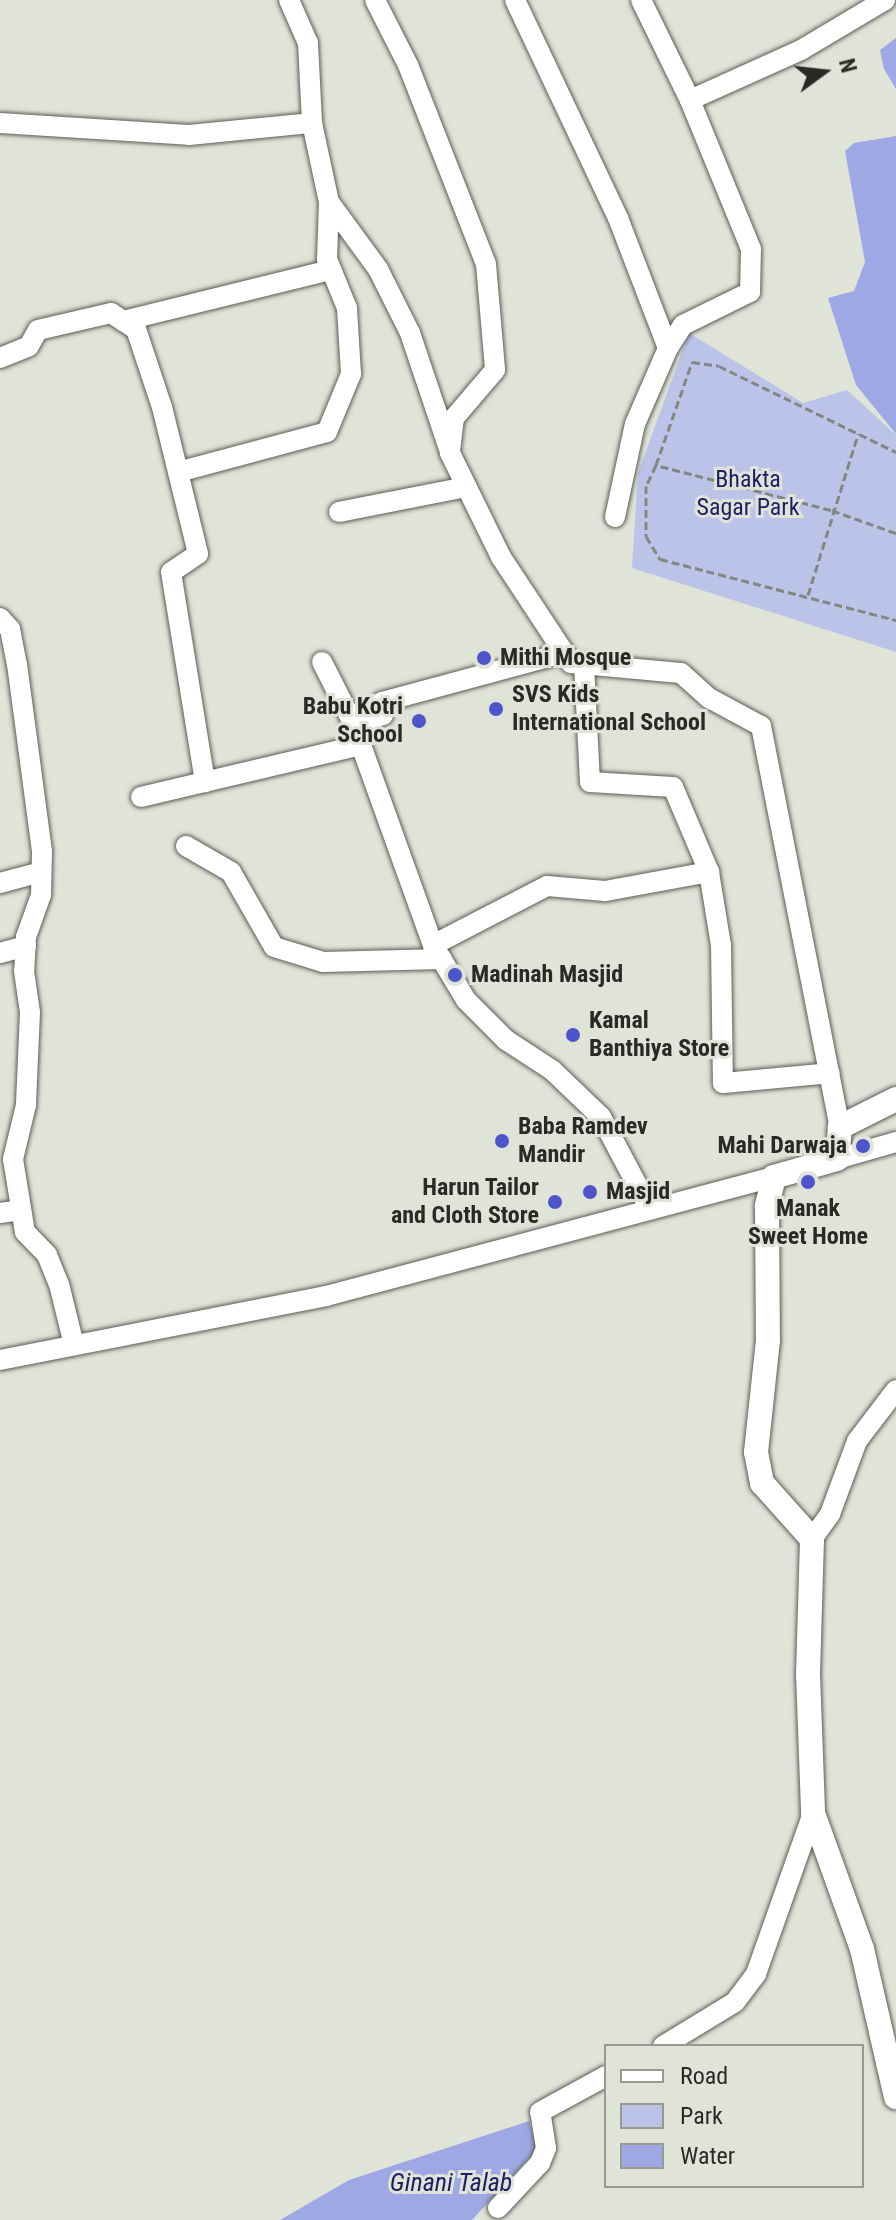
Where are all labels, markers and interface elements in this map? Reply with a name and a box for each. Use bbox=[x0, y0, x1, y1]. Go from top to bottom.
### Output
north arrow bbox=[784, 32, 864, 112]
text: N bbox=[834, 56, 861, 75]
park label: Bhakta Sagar Park bbox=[697, 466, 799, 522]
place label: Mithi Mosque bbox=[500, 644, 631, 672]
marker: Mithi Mosque bbox=[475, 649, 493, 667]
place label: SVS Kids International School bbox=[512, 681, 706, 737]
place label: Babu Kotri School bbox=[303, 693, 403, 749]
marker: SVS Kids International School bbox=[487, 700, 505, 718]
marker: Babu Kotri School bbox=[410, 712, 428, 730]
place label: Madinah Masjid bbox=[471, 961, 623, 989]
marker: Madinah Masjid bbox=[446, 966, 464, 984]
place label: Kamal Banthiya Store bbox=[589, 1007, 729, 1063]
marker: Kamal Banthiya Store bbox=[564, 1026, 582, 1044]
place label: Baba Ramdev Mandir bbox=[518, 1113, 648, 1169]
marker: Baba Ramdev Mandir bbox=[493, 1132, 511, 1150]
place label: Mahi Darwaja bbox=[717, 1132, 847, 1160]
marker: Mahi Darwaja bbox=[854, 1137, 872, 1155]
marker: Manak Sweet Home bbox=[799, 1173, 817, 1191]
place label: Harun Tailor and Cloth Store bbox=[391, 1174, 539, 1230]
place label: Masjid bbox=[606, 1178, 670, 1206]
marker: Masjid bbox=[581, 1183, 599, 1201]
marker: Harun Tailor and Cloth Store bbox=[546, 1193, 564, 1211]
place label: Manak Sweet Home bbox=[748, 1195, 868, 1251]
legend bbox=[604, 2044, 864, 2188]
text: Road bbox=[680, 2062, 728, 2090]
text: Park bbox=[680, 2102, 723, 2130]
text: Water bbox=[680, 2142, 735, 2170]
water label: Ginani Talab bbox=[389, 2167, 513, 2199]

